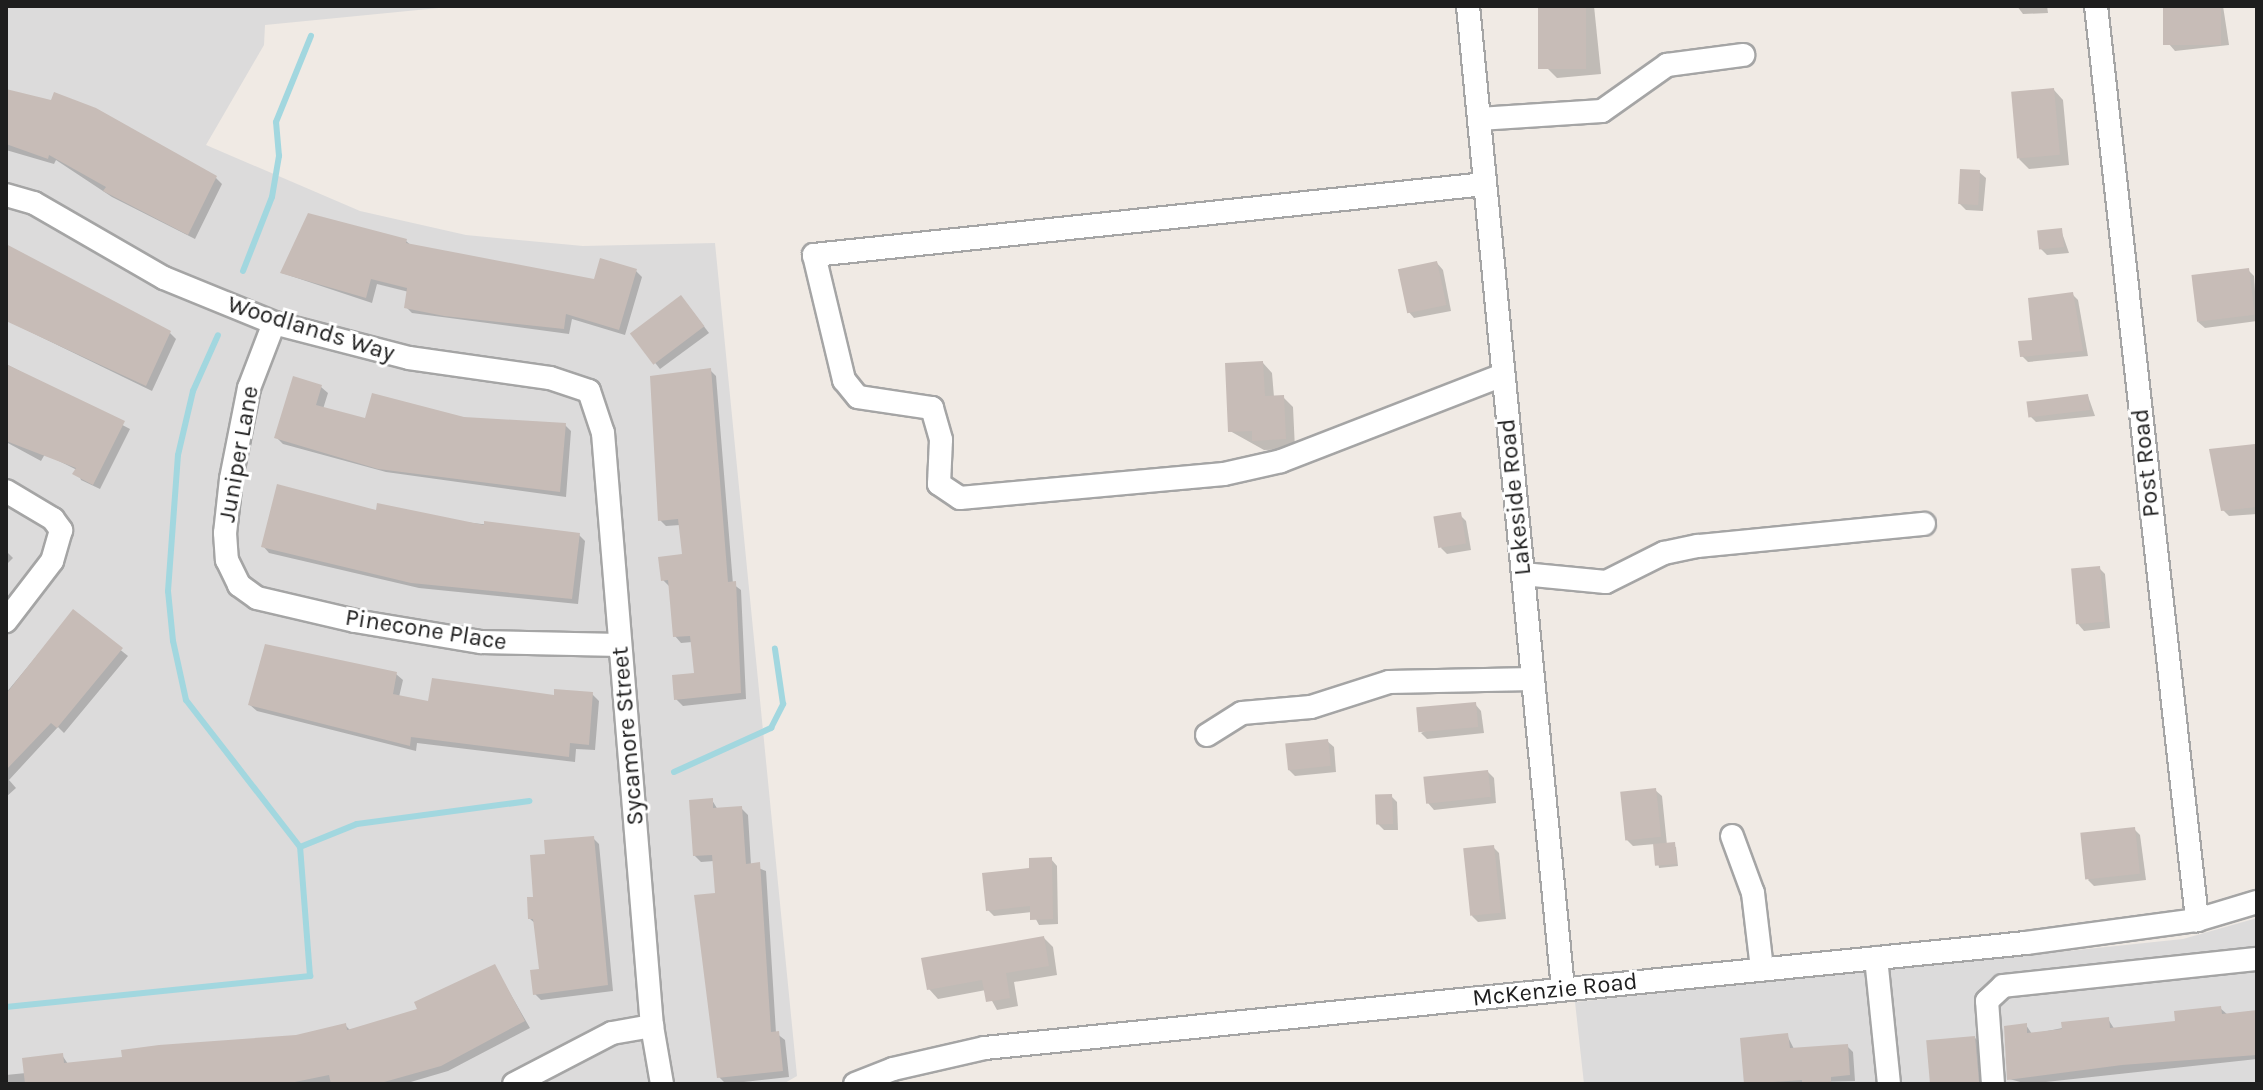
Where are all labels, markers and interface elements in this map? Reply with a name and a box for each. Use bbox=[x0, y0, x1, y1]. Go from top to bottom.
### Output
street label: Woodlands Way bbox=[224, 290, 398, 368]
street label: Juniper Lane bbox=[213, 384, 265, 524]
street label: Post Road bbox=[2126, 407, 2166, 519]
street label: Lakeside Road bbox=[1492, 417, 1538, 577]
street label: Pinecone Place bbox=[343, 603, 509, 657]
street label: Sycamore Street bbox=[606, 645, 650, 827]
street label: McKenzie Road bbox=[1471, 967, 1639, 1013]

